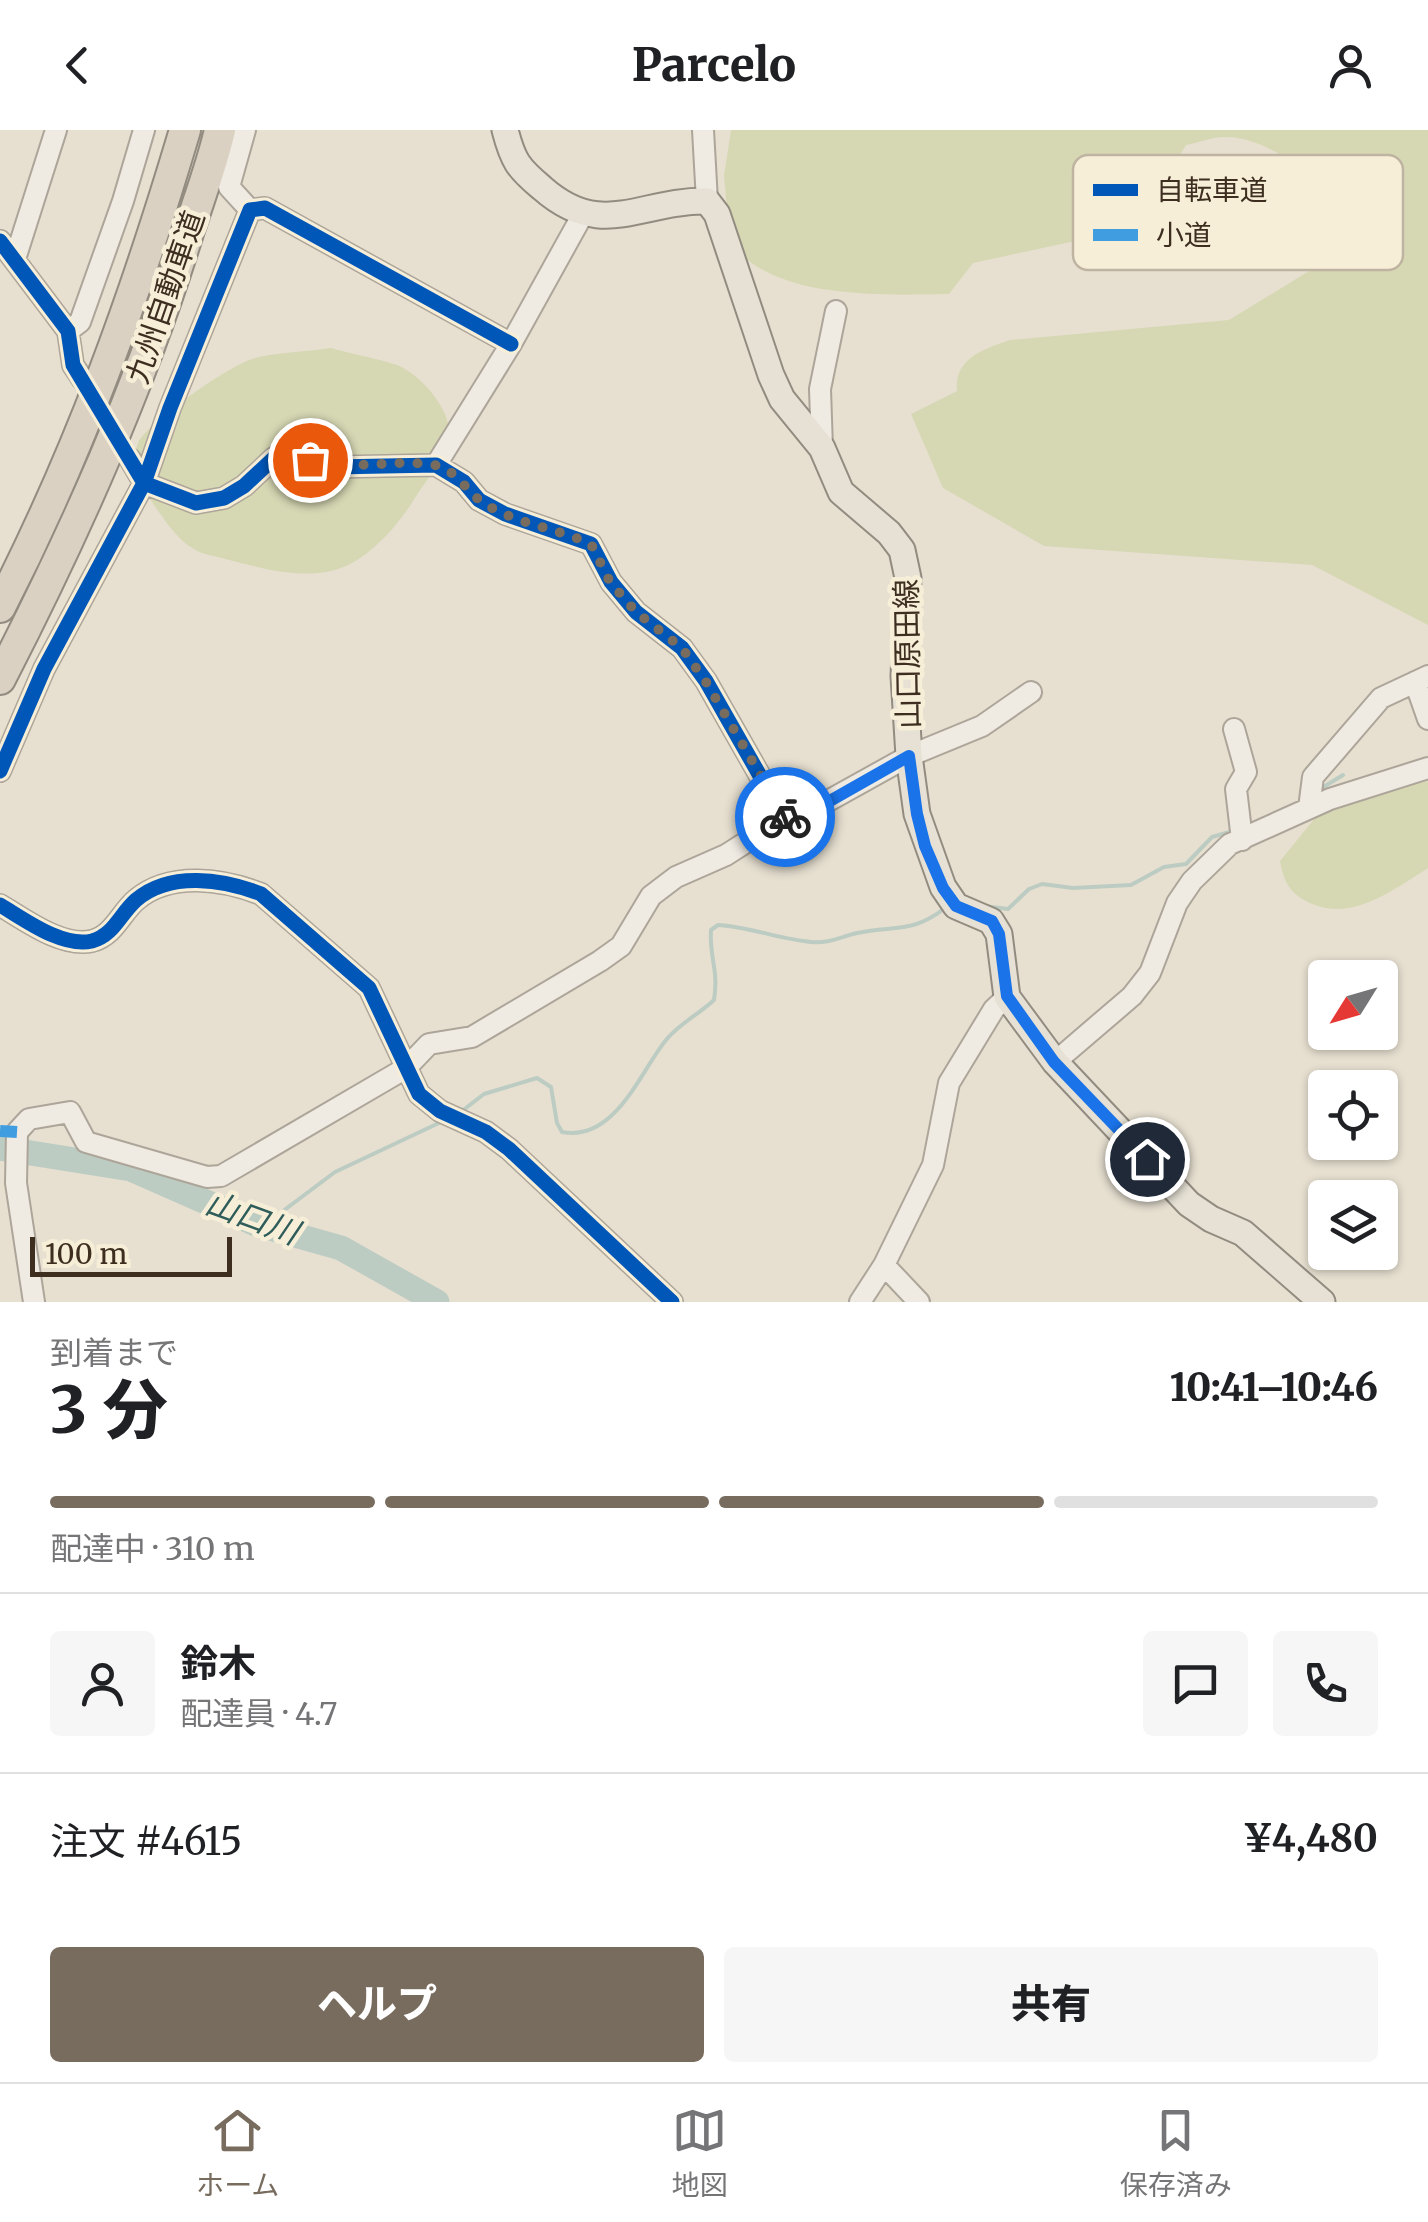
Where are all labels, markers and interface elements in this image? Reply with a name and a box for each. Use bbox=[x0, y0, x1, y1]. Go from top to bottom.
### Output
text: Parcelo bbox=[632, 37, 796, 93]
icon: back bbox=[50, 38, 105, 93]
icon: person bbox=[1323, 38, 1378, 93]
legend bbox=[1073, 155, 1403, 270]
text: 自転車道 bbox=[1156, 172, 1268, 208]
street label: 九州自動車道 bbox=[118, 206, 212, 388]
text: 小道 bbox=[1156, 217, 1212, 253]
pin bbox=[268, 418, 353, 503]
icon: bag bbox=[283, 433, 338, 488]
street label: 山口原田線 bbox=[887, 579, 927, 729]
courier bbox=[735, 767, 835, 867]
icon: bike bbox=[758, 790, 813, 845]
north arrow bbox=[1308, 960, 1398, 1050]
map controls bbox=[1308, 960, 1398, 1270]
button: locate bbox=[1308, 1070, 1398, 1160]
pin bbox=[1105, 1117, 1190, 1202]
icon: home bbox=[1120, 1132, 1175, 1187]
button: layers bbox=[1308, 1180, 1398, 1270]
water label: 山口川 bbox=[200, 1183, 307, 1254]
scale bar bbox=[30, 1232, 232, 1276]
text: 100 m bbox=[45, 1236, 127, 1272]
text: 到着まで bbox=[50, 1333, 178, 1373]
text: 10:41–10:46 bbox=[1170, 1364, 1378, 1411]
text: 3 分 bbox=[50, 1369, 168, 1451]
text: 配達中 · 310 m bbox=[50, 1529, 255, 1569]
button: person bbox=[50, 1631, 155, 1736]
button: chat bbox=[1143, 1631, 1248, 1736]
button: phone bbox=[1273, 1631, 1378, 1736]
text: 鈴木 bbox=[180, 1640, 256, 1687]
text: 配達員 · 4.7 bbox=[180, 1694, 337, 1734]
text: ¥4,480 bbox=[1243, 1815, 1378, 1862]
text: 注文 #4615 bbox=[50, 1818, 242, 1865]
button: ヘルプ bbox=[50, 1947, 704, 2062]
button: 共有 bbox=[724, 1947, 1378, 2062]
tab: ホーム bbox=[196, 2103, 279, 2203]
tab: 地図 bbox=[672, 2103, 728, 2203]
tab: 保存済み bbox=[1120, 2103, 1232, 2203]

